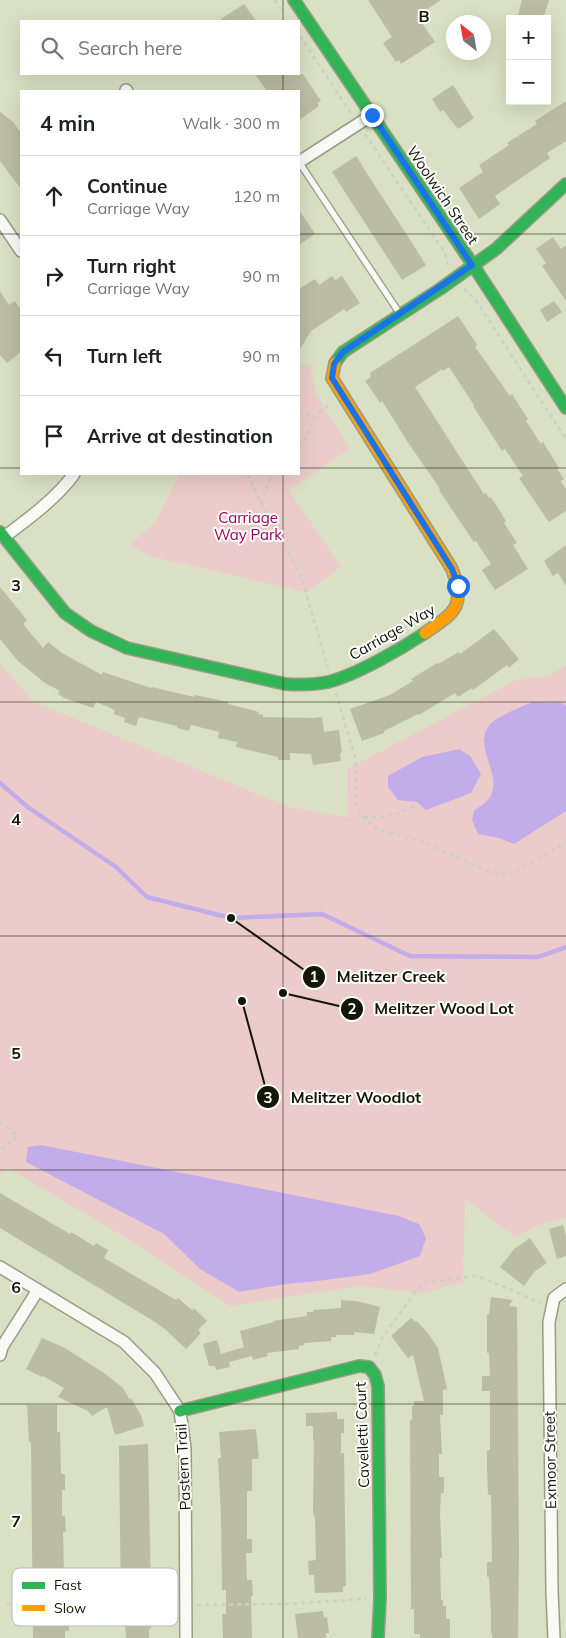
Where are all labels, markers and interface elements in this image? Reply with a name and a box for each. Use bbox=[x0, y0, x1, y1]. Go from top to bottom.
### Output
text: B bbox=[418, 6, 430, 26]
north arrow bbox=[446, 15, 491, 60]
map controls bbox=[506, 15, 551, 105]
button: + bbox=[506, 15, 551, 60]
search box bbox=[20, 20, 300, 75]
icon: search bbox=[38, 34, 66, 62]
text: Search here bbox=[78, 36, 182, 60]
button: − bbox=[506, 60, 551, 105]
route end bbox=[361, 104, 384, 127]
text: 4 min bbox=[40, 110, 95, 136]
text: Walk · 300 m bbox=[182, 113, 280, 133]
street label: Woolwich Street bbox=[403, 142, 483, 248]
text: Continue bbox=[87, 174, 167, 198]
icon: ahead bbox=[40, 182, 68, 210]
text: 120 m bbox=[233, 186, 280, 206]
text: Carriage Way bbox=[87, 198, 190, 218]
text: Turn right bbox=[87, 254, 176, 278]
icon: right bbox=[40, 262, 68, 290]
text: 90 m bbox=[243, 266, 280, 286]
text: Carriage Way bbox=[87, 278, 190, 298]
icon: left bbox=[40, 342, 68, 370]
text: Turn left bbox=[87, 344, 162, 368]
text: 90 m bbox=[243, 346, 280, 366]
icon: arrive bbox=[40, 422, 68, 450]
text: Arrive at destination bbox=[87, 424, 273, 448]
park label: Carriage Way Park bbox=[214, 508, 282, 544]
text: 3 bbox=[11, 575, 21, 595]
route start bbox=[447, 575, 470, 598]
street label: Carriage Way bbox=[346, 600, 438, 664]
text: 4 bbox=[11, 809, 21, 829]
callout: Melitzer Creek bbox=[301, 961, 455, 992]
text: Melitzer Creek bbox=[337, 966, 446, 986]
text: 1 bbox=[309, 967, 319, 986]
callout: Melitzer Wood Lot bbox=[340, 993, 524, 1024]
text: Melitzer Wood Lot bbox=[374, 998, 514, 1018]
text: 2 bbox=[347, 999, 357, 1018]
text: 5 bbox=[11, 1043, 21, 1063]
callout: Melitzer Woodlot bbox=[256, 1082, 431, 1113]
text: Melitzer Woodlot bbox=[291, 1087, 421, 1107]
text: 3 bbox=[263, 1088, 273, 1107]
text: 6 bbox=[11, 1277, 21, 1297]
street label: Cavelletti Court bbox=[351, 1382, 373, 1488]
street label: Exmoor Street bbox=[540, 1411, 560, 1509]
street label: Pastern Trail bbox=[171, 1423, 195, 1511]
text: 7 bbox=[11, 1511, 21, 1531]
legend bbox=[12, 1568, 178, 1626]
text: Fast bbox=[54, 1576, 82, 1594]
text: Slow bbox=[54, 1599, 86, 1617]

